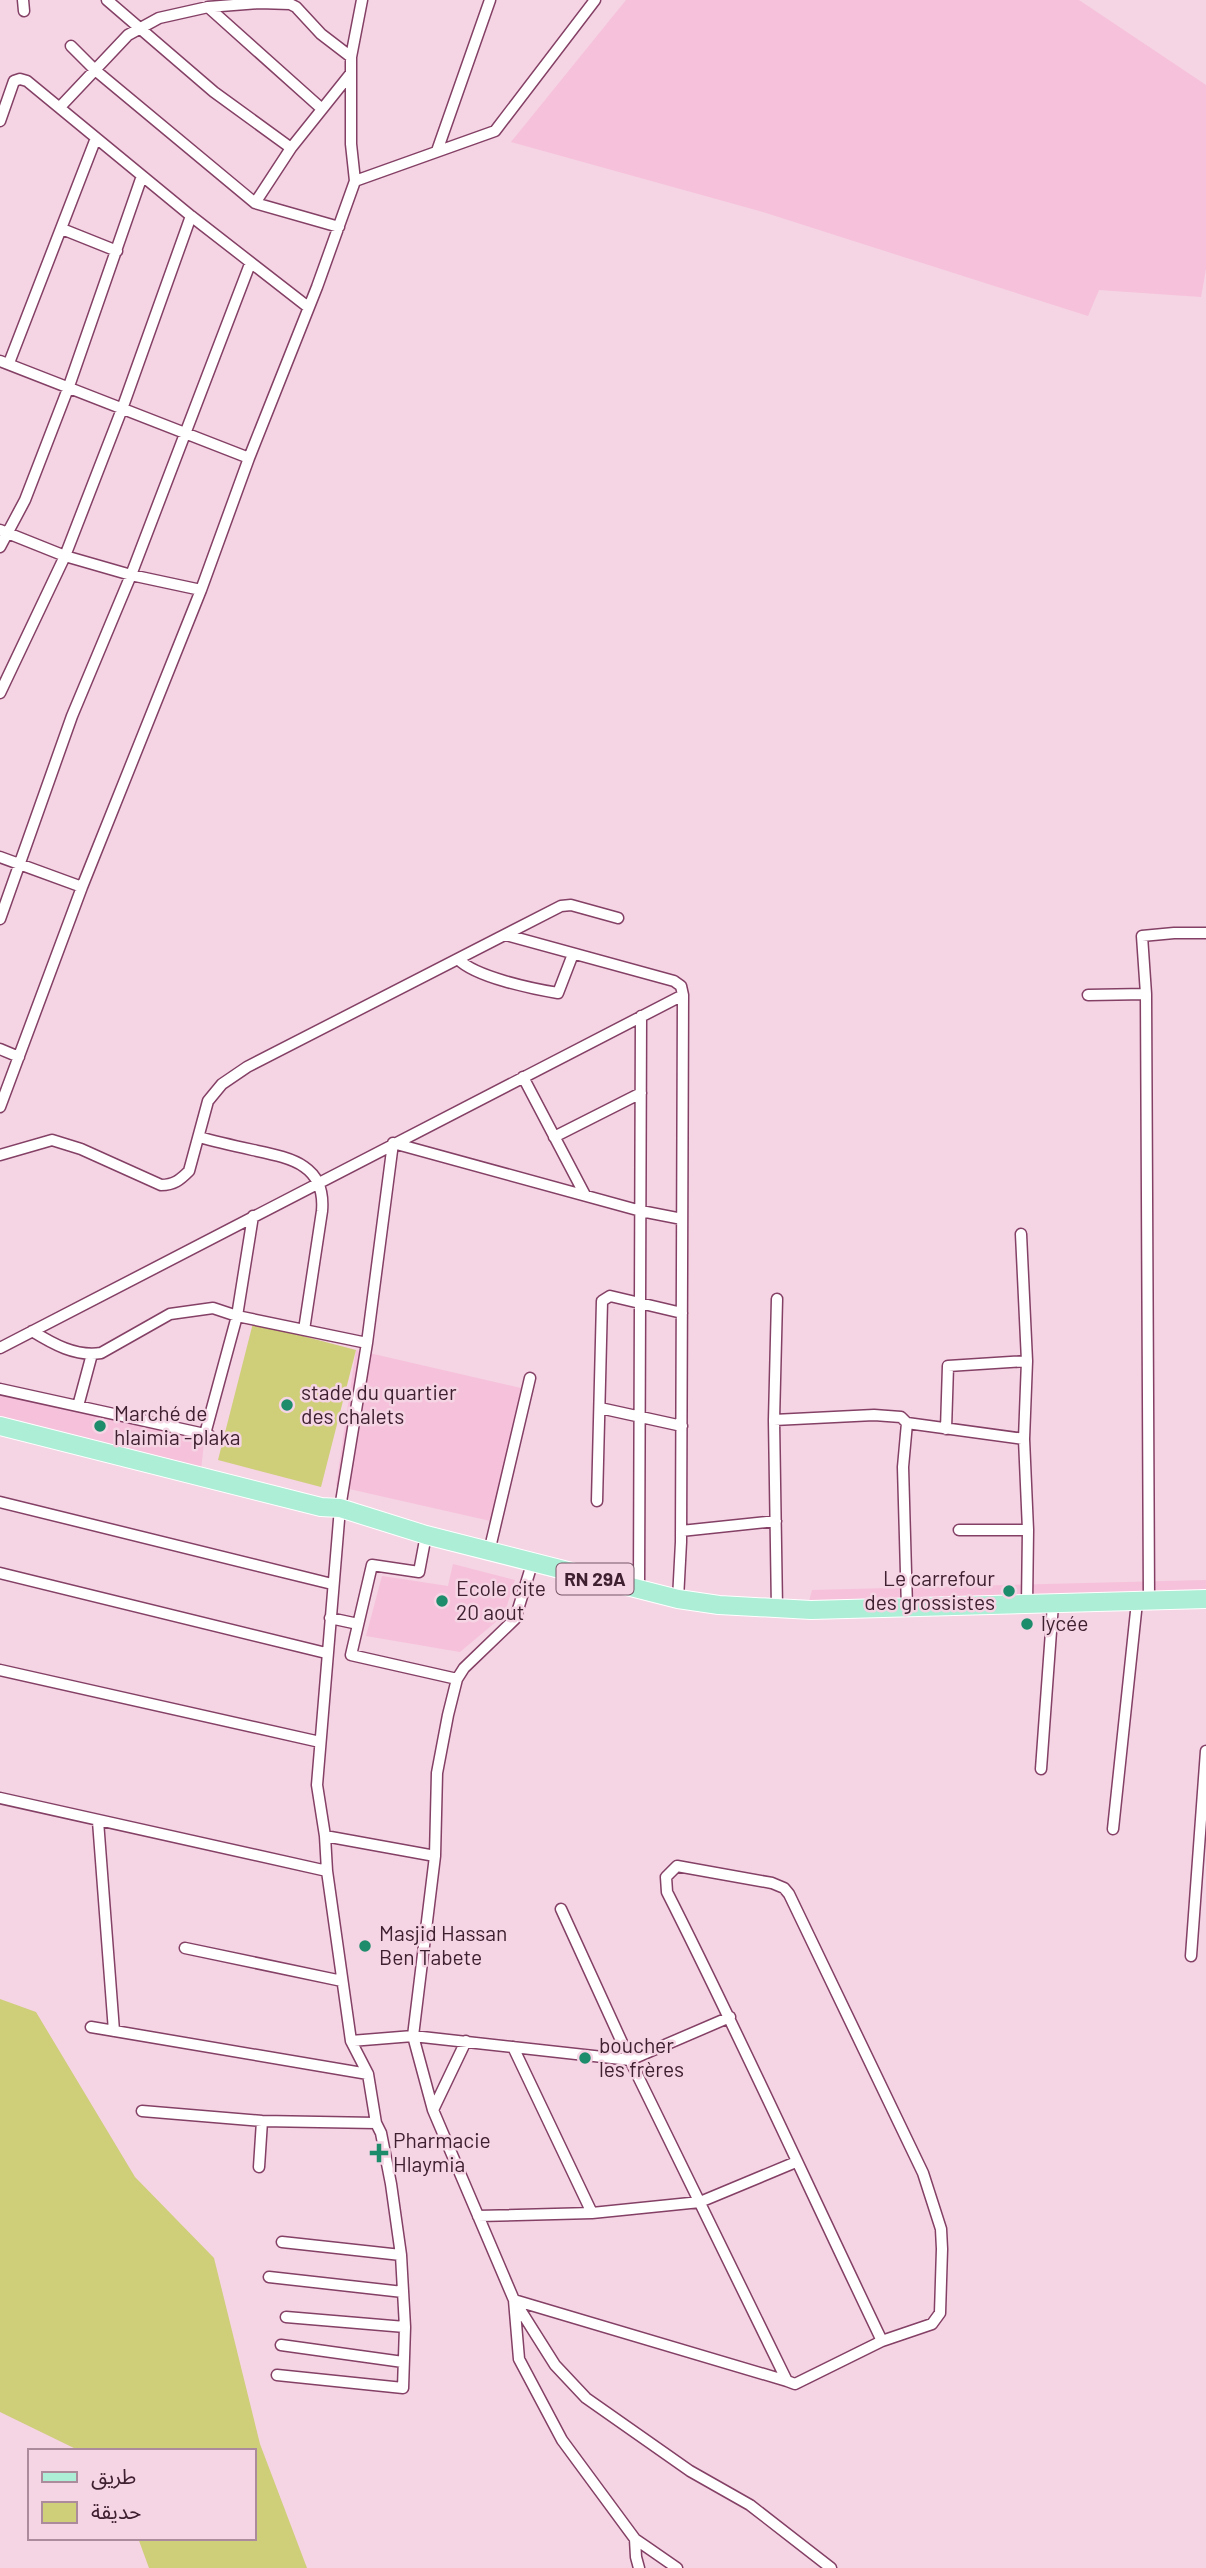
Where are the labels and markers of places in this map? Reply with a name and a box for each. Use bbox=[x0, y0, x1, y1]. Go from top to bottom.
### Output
place label: stade du quartier des chalets bbox=[301, 1379, 457, 1428]
marker: stade du quartier des chalets bbox=[279, 1397, 295, 1413]
place label: Marché de hlaimia -plaka bbox=[114, 1400, 240, 1449]
marker: Marché de hlaimia -plaka bbox=[92, 1418, 108, 1434]
place label: Le carrefour des grossistes bbox=[864, 1565, 995, 1614]
place label: Ecole cite 20 aout bbox=[456, 1575, 546, 1624]
marker: Le carrefour des grossistes bbox=[1001, 1583, 1017, 1599]
marker: Ecole cite 20 aout bbox=[434, 1593, 450, 1609]
place label: lycée bbox=[1041, 1610, 1088, 1635]
marker: lycée bbox=[1019, 1616, 1035, 1632]
place label: Masjid Hassan Ben Tabete bbox=[379, 1920, 507, 1969]
marker: Masjid Hassan Ben Tabete bbox=[357, 1938, 373, 1954]
place label: boucher les frères bbox=[599, 2032, 684, 2081]
marker: boucher les frères bbox=[577, 2050, 593, 2066]
place label: Pharmacie Hlaymia bbox=[393, 2127, 491, 2176]
marker: Pharmacie Hlaymia bbox=[371, 2145, 387, 2161]

